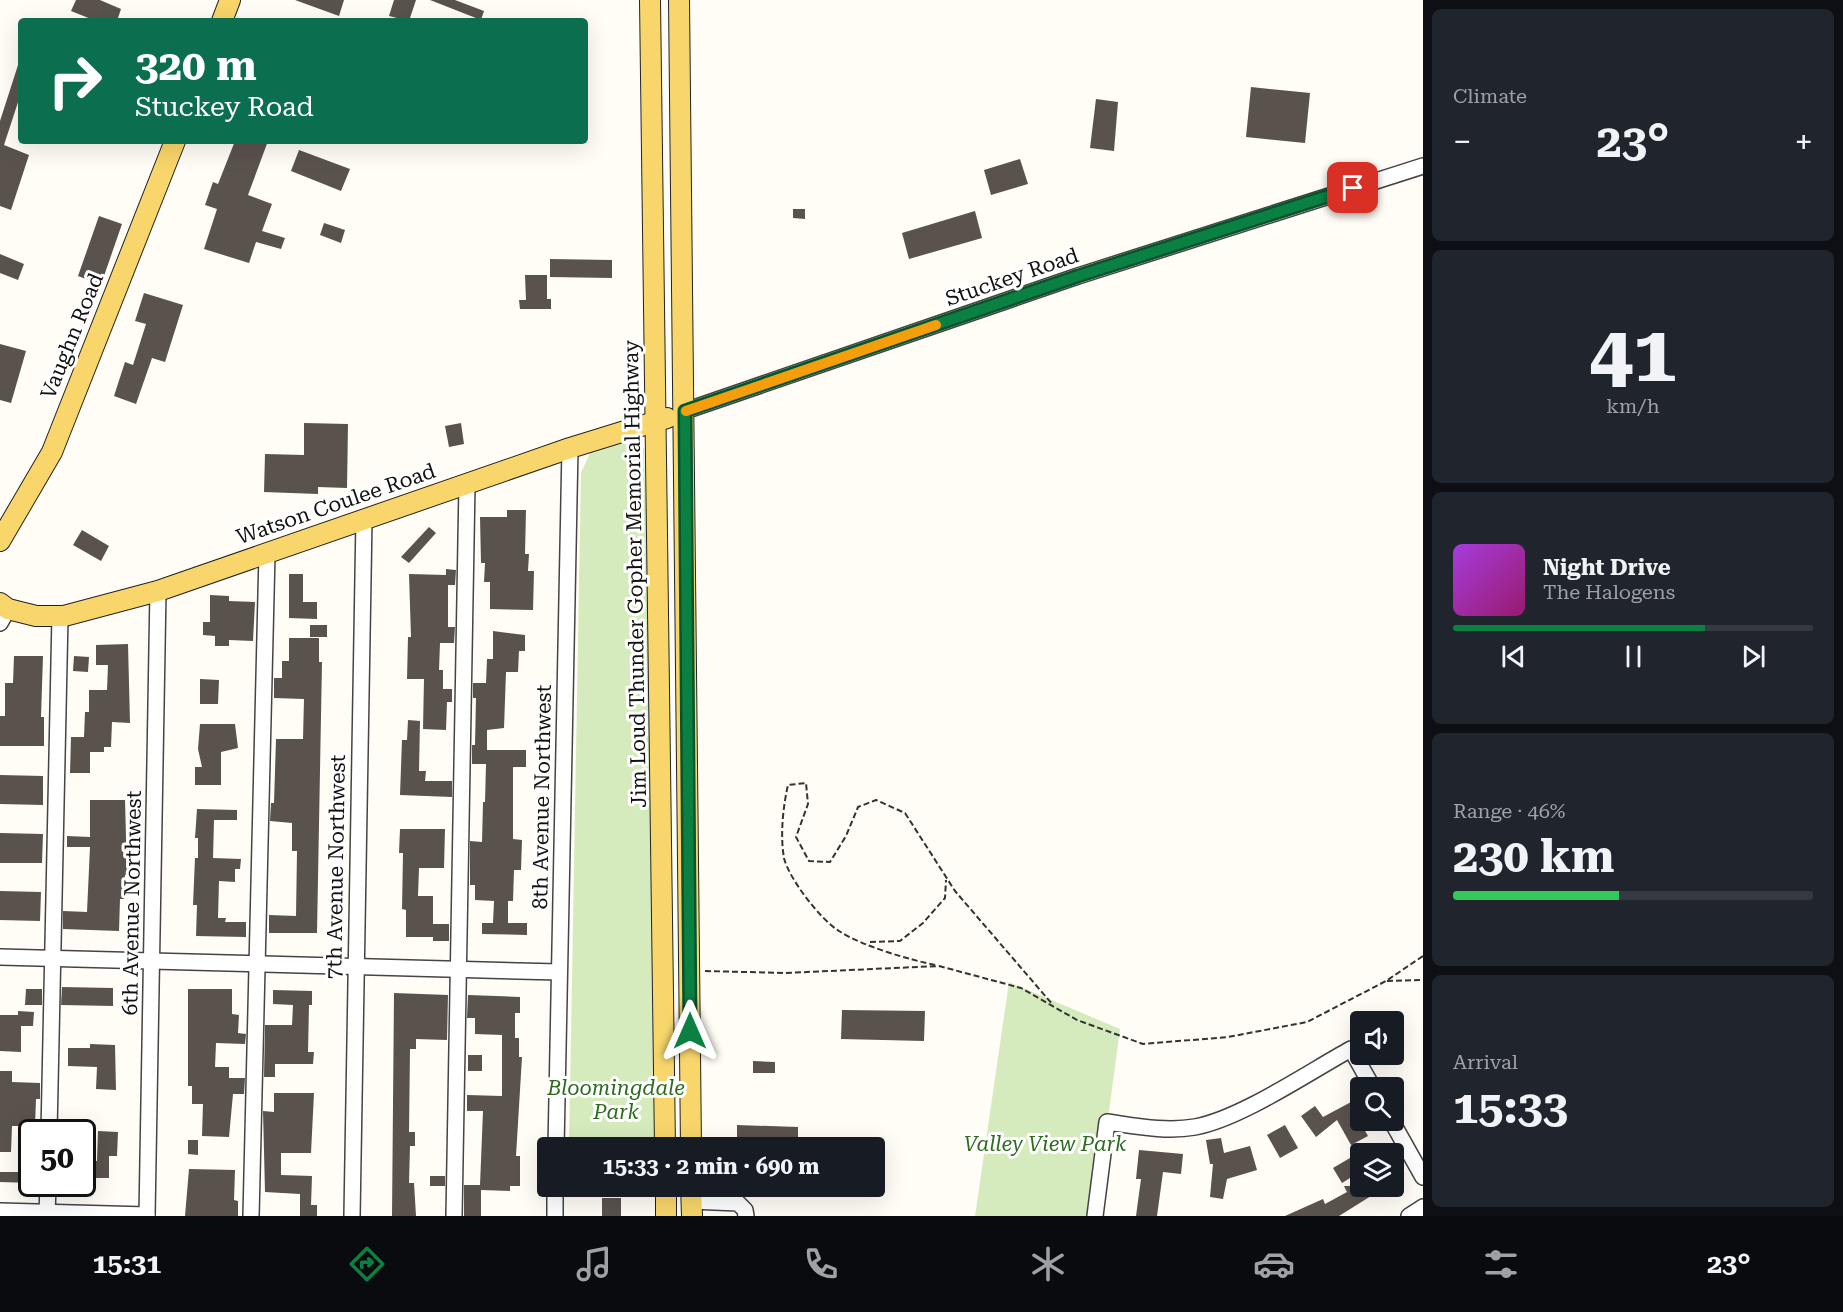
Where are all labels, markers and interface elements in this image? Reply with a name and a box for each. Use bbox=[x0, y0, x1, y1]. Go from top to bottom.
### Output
text: 320 m bbox=[135, 41, 257, 90]
icon: right bbox=[36, 42, 114, 120]
text: Climate bbox=[1453, 84, 1527, 108]
text: Stuckey Road bbox=[135, 91, 314, 123]
text: 23° bbox=[1597, 115, 1669, 168]
text: − bbox=[1453, 122, 1471, 161]
text: + bbox=[1795, 122, 1813, 161]
pin bbox=[1327, 162, 1378, 213]
icon: arrive bbox=[1336, 171, 1369, 204]
street label: Stuckey Road bbox=[942, 243, 1082, 311]
street label: Vaughn Road bbox=[36, 269, 108, 402]
text: 41 bbox=[1589, 309, 1677, 400]
street label: Jim Loud Thunder Gopher Memorial Highway bbox=[619, 339, 651, 808]
text: km/h bbox=[1606, 394, 1660, 418]
street label: Watson Coulee Road bbox=[233, 458, 439, 549]
text: Night Drive bbox=[1543, 555, 1671, 580]
text: The Halogens bbox=[1543, 580, 1675, 604]
icon: previous bbox=[1497, 640, 1530, 673]
icon: pause bbox=[1617, 640, 1650, 673]
icon: next bbox=[1737, 640, 1770, 673]
street label: 8th Avenue Northwest bbox=[528, 684, 556, 910]
street label: 7th Avenue Northwest bbox=[322, 754, 350, 980]
street label: 6th Avenue Northwest bbox=[118, 790, 146, 1016]
text: Range · 46% bbox=[1453, 799, 1565, 823]
text: 230 km bbox=[1453, 830, 1614, 883]
position arrow bbox=[658, 999, 722, 1063]
map controls bbox=[1350, 1011, 1404, 1197]
button: sound bbox=[1350, 1011, 1404, 1065]
text: Arrival bbox=[1453, 1050, 1518, 1074]
park label: Bloomingdale Park bbox=[546, 1076, 685, 1124]
button: search bbox=[1350, 1077, 1404, 1131]
text: 15:33 bbox=[1453, 1081, 1568, 1134]
speed limit sign: 50 bbox=[18, 1119, 96, 1197]
park label: Valley View Park bbox=[964, 1132, 1127, 1156]
button: layers bbox=[1350, 1143, 1404, 1197]
text: 15:33 · 2 min · 690 m bbox=[602, 1154, 820, 1179]
icon: directions bbox=[346, 1243, 388, 1285]
icon: music bbox=[573, 1243, 615, 1285]
icon: phone bbox=[800, 1243, 842, 1285]
icon: climate bbox=[1027, 1243, 1069, 1285]
icon: car bbox=[1253, 1243, 1295, 1285]
icon: filters bbox=[1480, 1243, 1522, 1285]
text: 15:31 bbox=[92, 1248, 161, 1280]
text: 23° bbox=[1707, 1248, 1751, 1280]

